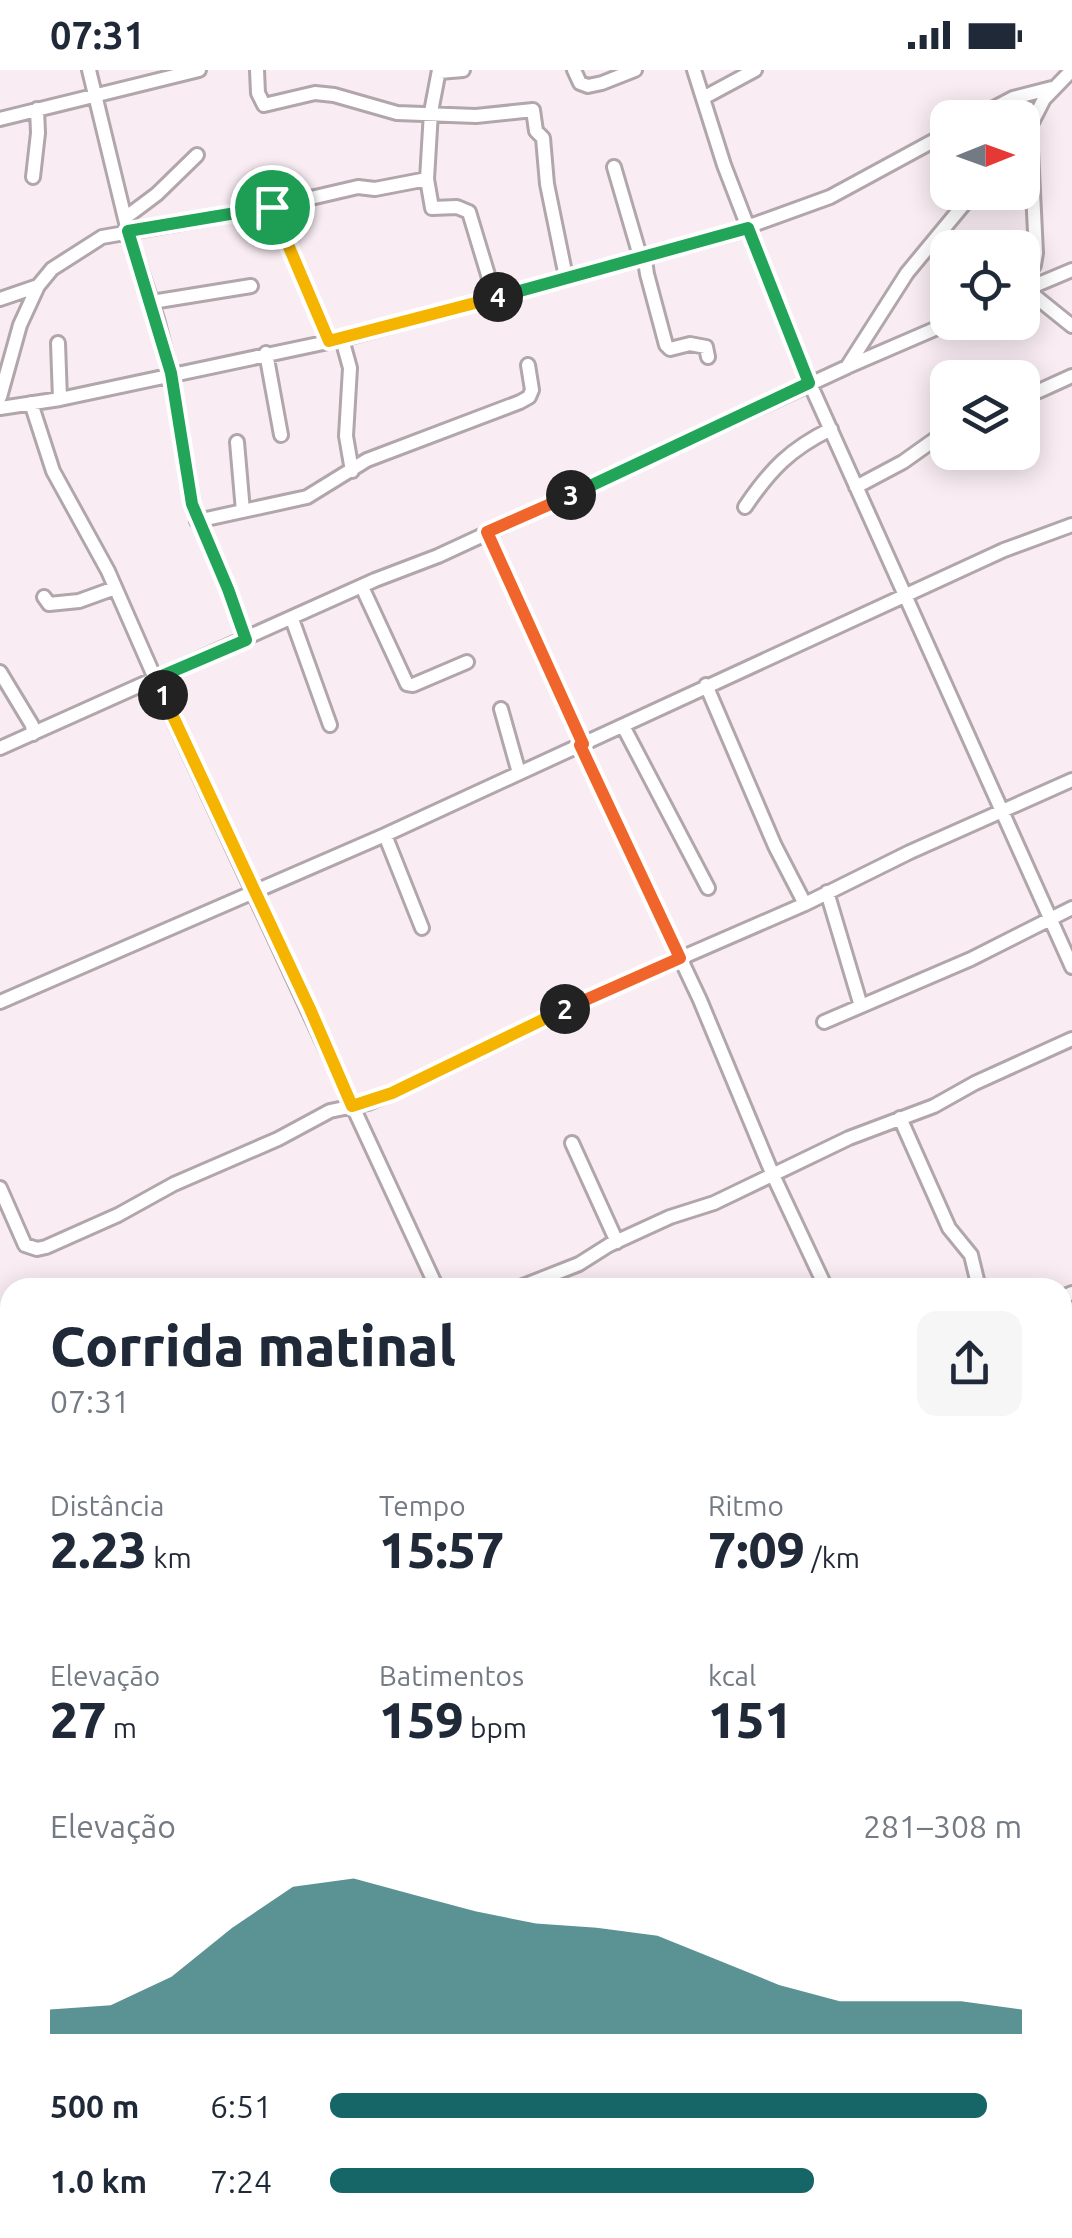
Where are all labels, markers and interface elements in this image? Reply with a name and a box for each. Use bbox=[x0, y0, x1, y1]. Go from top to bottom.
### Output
text: 07:31 bbox=[50, 14, 145, 56]
north arrow bbox=[930, 100, 1040, 210]
map controls bbox=[930, 100, 1040, 470]
pin bbox=[230, 165, 315, 250]
icon: arrive bbox=[245, 180, 300, 235]
button: locate bbox=[930, 230, 1040, 340]
pin: 4 bbox=[473, 272, 523, 322]
text: 4 bbox=[490, 281, 506, 312]
button: layers bbox=[930, 360, 1040, 470]
pin: 3 bbox=[546, 470, 596, 520]
text: 3 bbox=[563, 479, 579, 510]
pin: 1 bbox=[138, 670, 188, 720]
text: 1 bbox=[155, 679, 171, 710]
pin: 2 bbox=[540, 984, 590, 1034]
text: 2 bbox=[557, 993, 573, 1024]
button: share bbox=[917, 1311, 1022, 1416]
text: Corrida matinal bbox=[50, 1315, 456, 1376]
text: 07:31 bbox=[50, 1383, 130, 1419]
text: Distância bbox=[50, 1490, 164, 1521]
text: Tempo bbox=[379, 1490, 466, 1521]
text: Ritmo bbox=[708, 1490, 784, 1521]
text: 2.23 bbox=[50, 1521, 147, 1577]
text: 15:57 bbox=[379, 1521, 504, 1577]
text: 7:09 bbox=[708, 1521, 805, 1577]
text: km bbox=[147, 1542, 192, 1573]
text: /km bbox=[805, 1542, 860, 1573]
text: Elevação bbox=[50, 1660, 160, 1691]
text: Batimentos bbox=[379, 1660, 524, 1691]
text: kcal bbox=[708, 1660, 756, 1691]
text: 27 bbox=[50, 1691, 106, 1747]
text: 159 bbox=[379, 1691, 464, 1747]
text: 151 bbox=[708, 1691, 793, 1747]
text: m bbox=[106, 1712, 137, 1743]
text: bpm bbox=[464, 1712, 527, 1743]
text: Elevação bbox=[50, 1808, 176, 1844]
text: 281–308 m bbox=[863, 1808, 1022, 1844]
text: 500 m bbox=[50, 2088, 139, 2124]
text: 6:51 bbox=[210, 2088, 272, 2124]
text: 1.0 km bbox=[50, 2163, 147, 2199]
text: 7:24 bbox=[210, 2163, 272, 2199]

